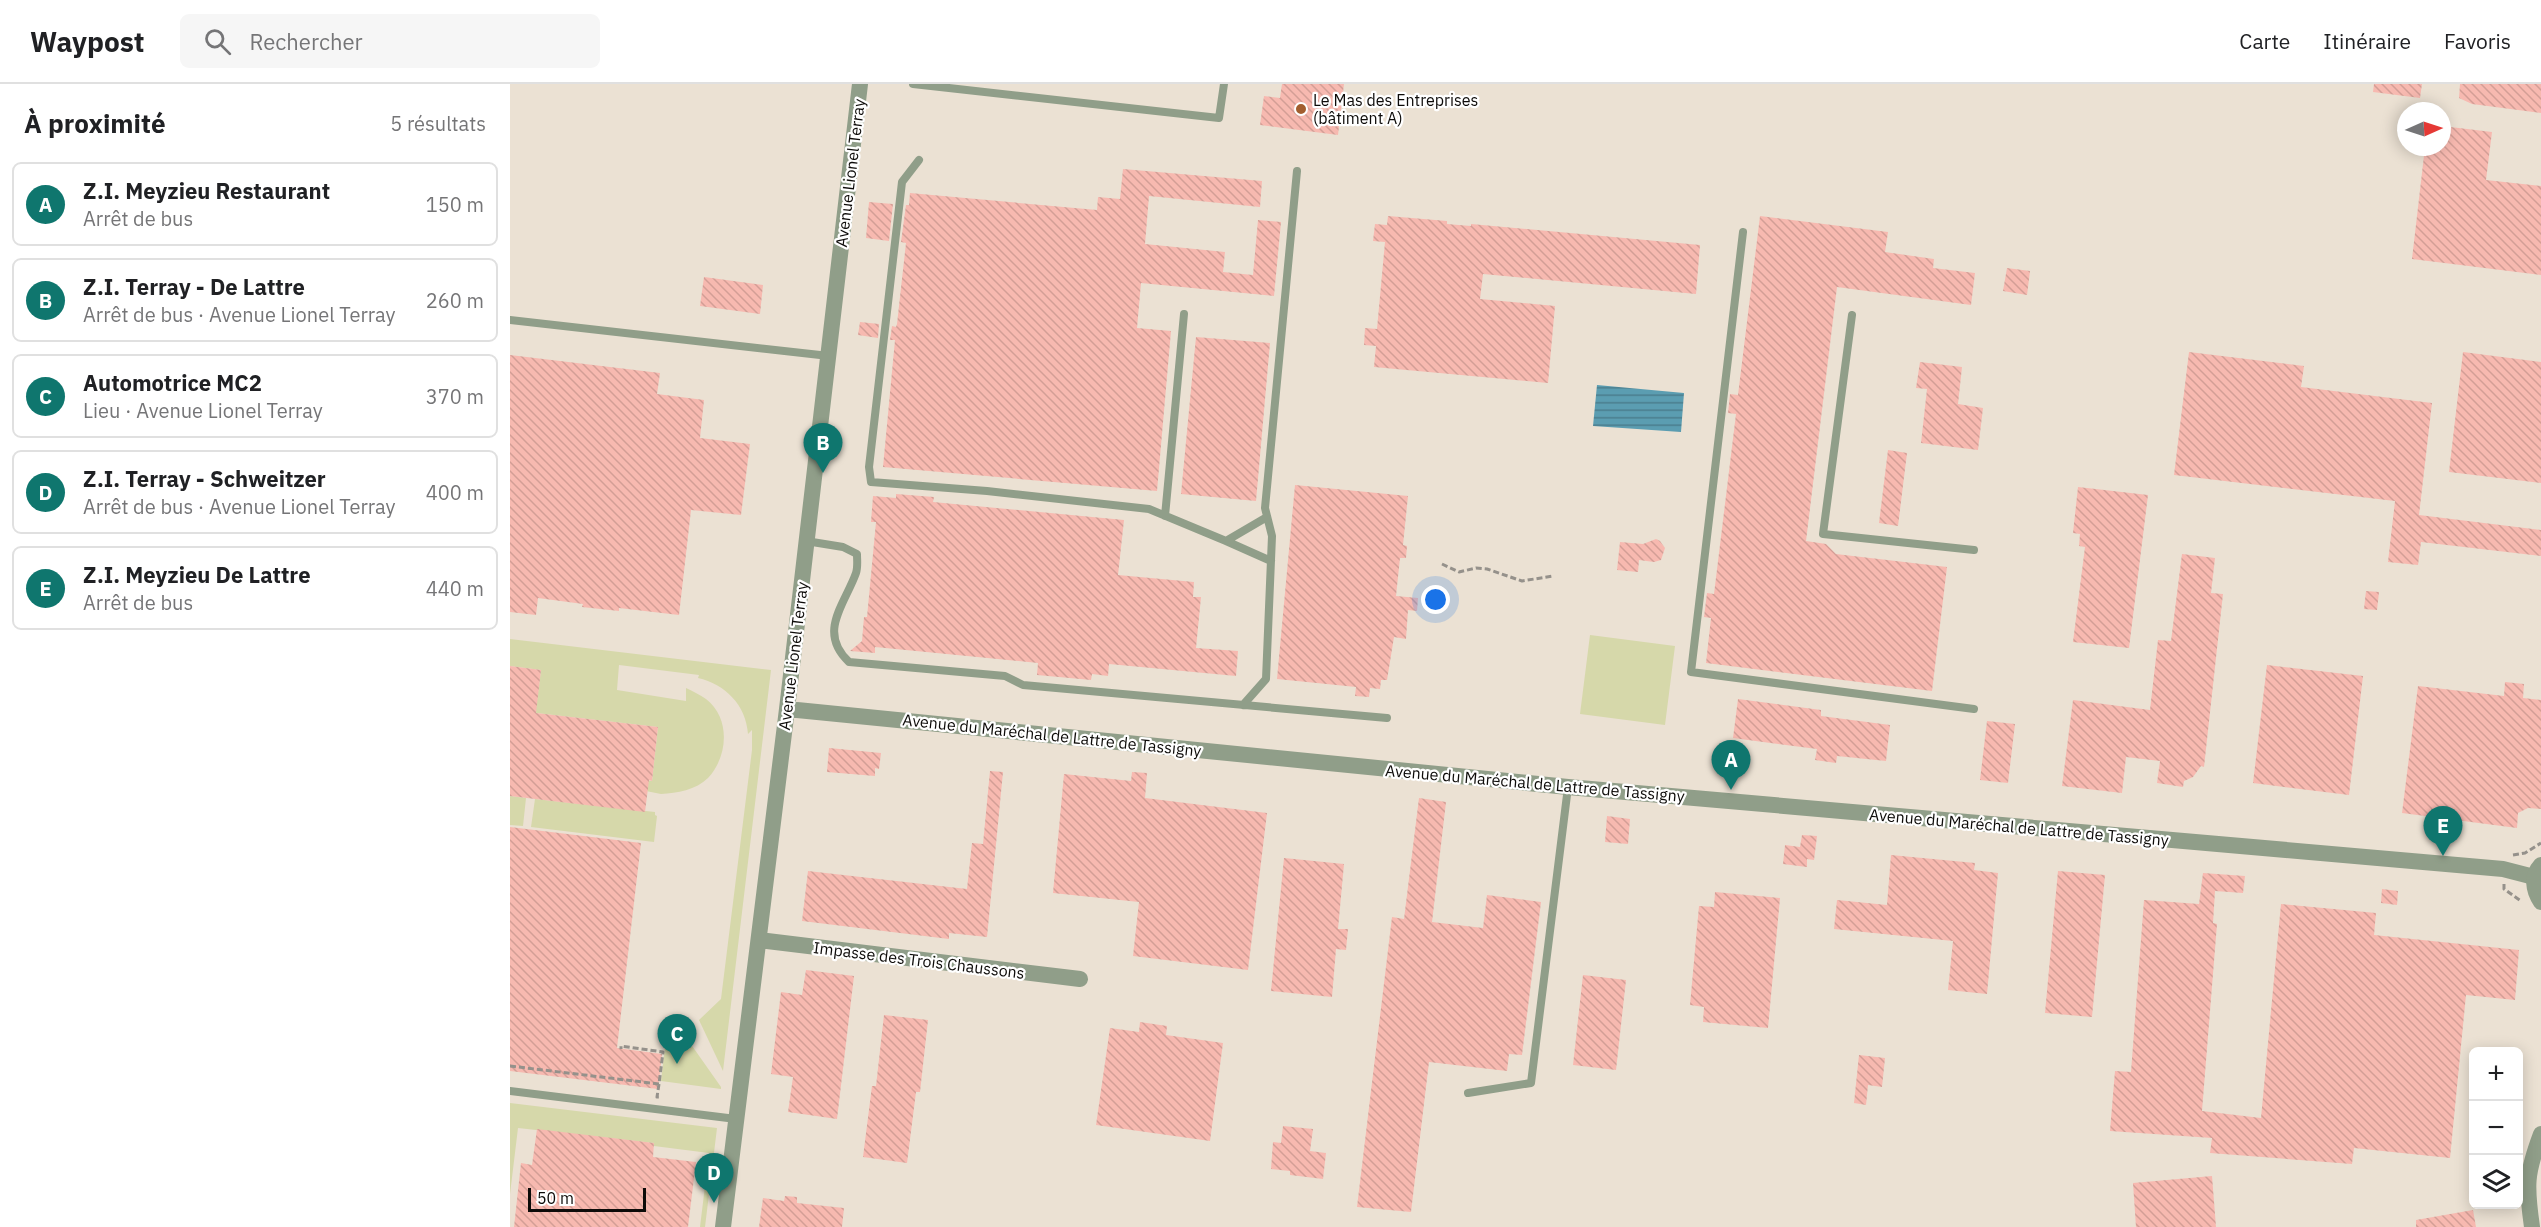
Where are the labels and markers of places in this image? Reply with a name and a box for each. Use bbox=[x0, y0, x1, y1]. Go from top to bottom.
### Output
place label: Le Mas des Entreprises (bâtiment A) bbox=[1313, 90, 1478, 128]
marker: Le Mas des Entreprises (bâtiment A) bbox=[1294, 102, 1308, 116]
pin: B bbox=[804, 424, 842, 473]
pin: A bbox=[1712, 740, 1750, 790]
pin: E bbox=[2424, 806, 2462, 856]
pin: C bbox=[658, 1014, 696, 1064]
pin: D bbox=[694, 1154, 734, 1203]

